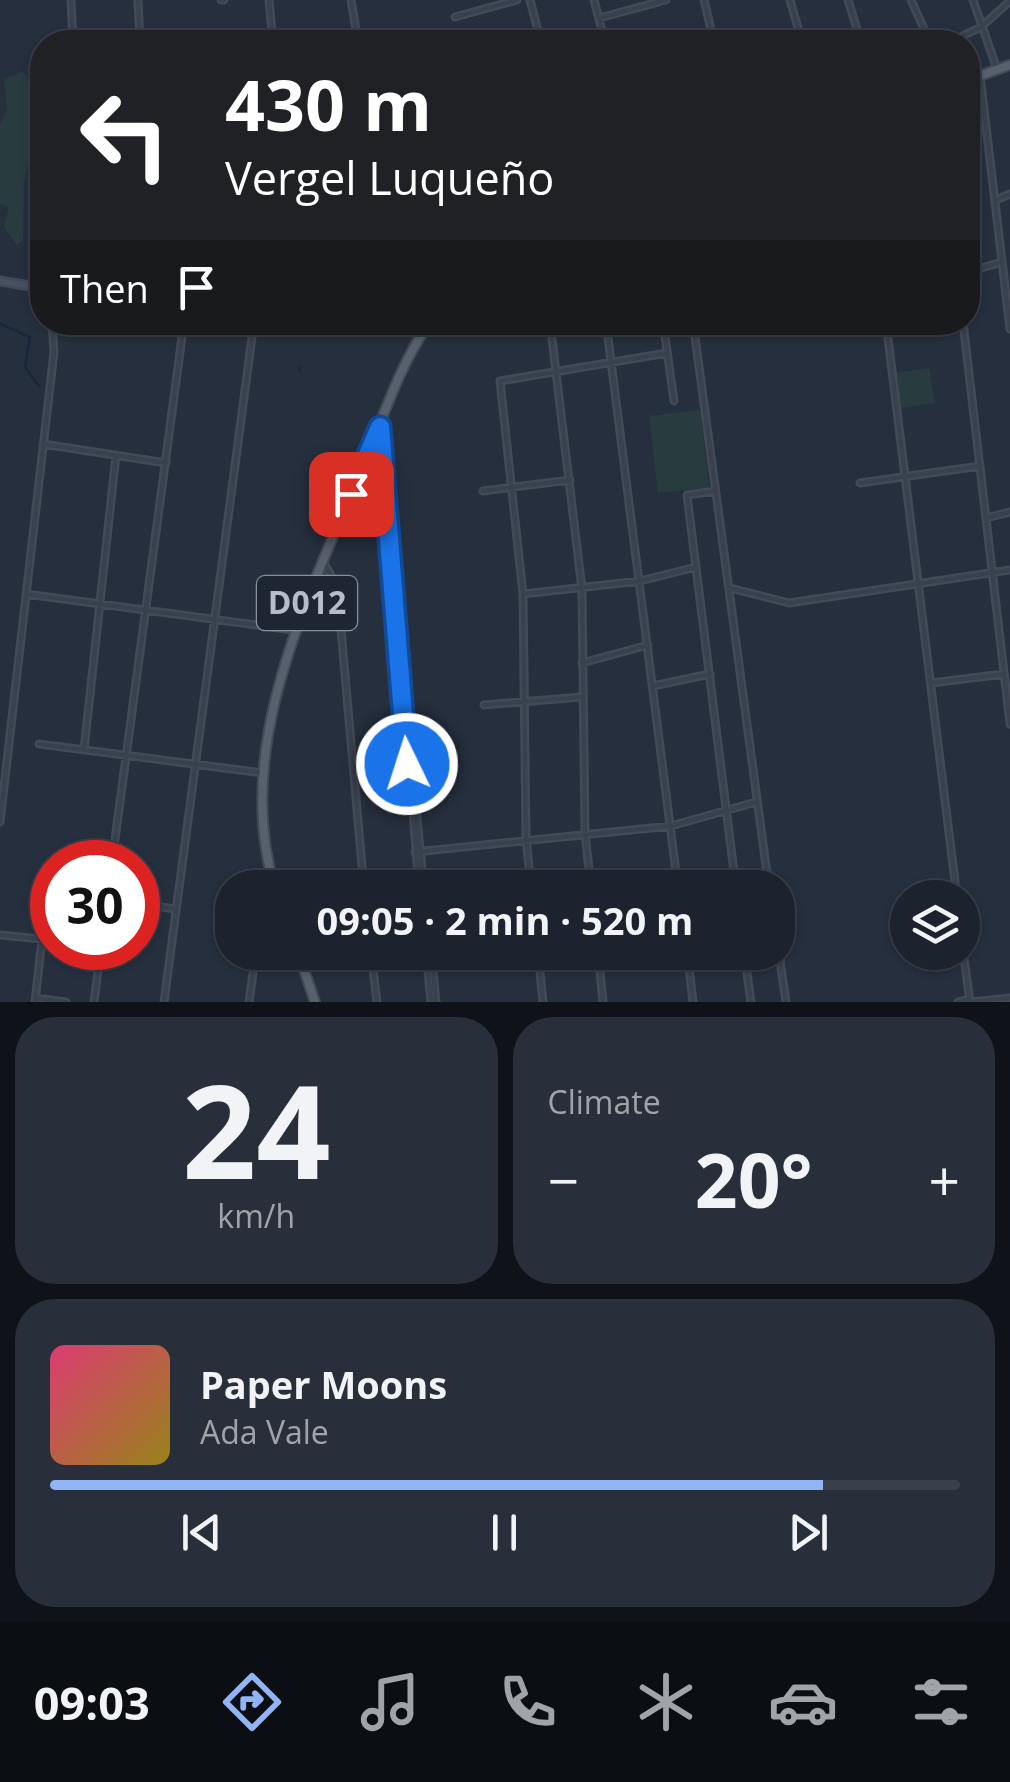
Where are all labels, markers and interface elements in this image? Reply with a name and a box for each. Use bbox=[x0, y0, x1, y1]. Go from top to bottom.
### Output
text: 430 m bbox=[225, 56, 432, 152]
icon: left bbox=[60, 70, 190, 200]
text: Vergel Luqueño bbox=[225, 147, 554, 208]
icon: arrive bbox=[169, 260, 224, 315]
text: Then bbox=[60, 262, 149, 314]
pin bbox=[309, 452, 394, 537]
icon: arrive bbox=[324, 467, 379, 522]
road number: D012 bbox=[257, 576, 357, 630]
position arrow bbox=[355, 712, 459, 816]
speed limit sign: 30 bbox=[30, 840, 160, 970]
map controls bbox=[890, 880, 980, 970]
button: layers bbox=[890, 880, 980, 970]
text: 09:05 · 2 min · 520 m bbox=[317, 894, 693, 946]
text: 24 bbox=[182, 1040, 331, 1217]
text: Climate bbox=[548, 1080, 661, 1123]
text: 20° bbox=[695, 1128, 813, 1230]
text: − bbox=[548, 1142, 579, 1217]
text: + bbox=[929, 1142, 960, 1217]
text: km/h bbox=[217, 1194, 295, 1237]
text: Paper Moons bbox=[200, 1358, 447, 1410]
text: Ada Vale bbox=[200, 1410, 329, 1453]
icon: previous bbox=[174, 1505, 229, 1560]
icon: pause bbox=[477, 1505, 532, 1560]
icon: next bbox=[781, 1505, 836, 1560]
icon: directions bbox=[217, 1667, 287, 1737]
icon: music bbox=[355, 1667, 425, 1737]
icon: phone bbox=[493, 1667, 563, 1737]
icon: climate bbox=[631, 1667, 701, 1737]
icon: car bbox=[768, 1667, 838, 1737]
icon: filters bbox=[906, 1667, 976, 1737]
text: 09:03 bbox=[34, 1672, 150, 1733]

